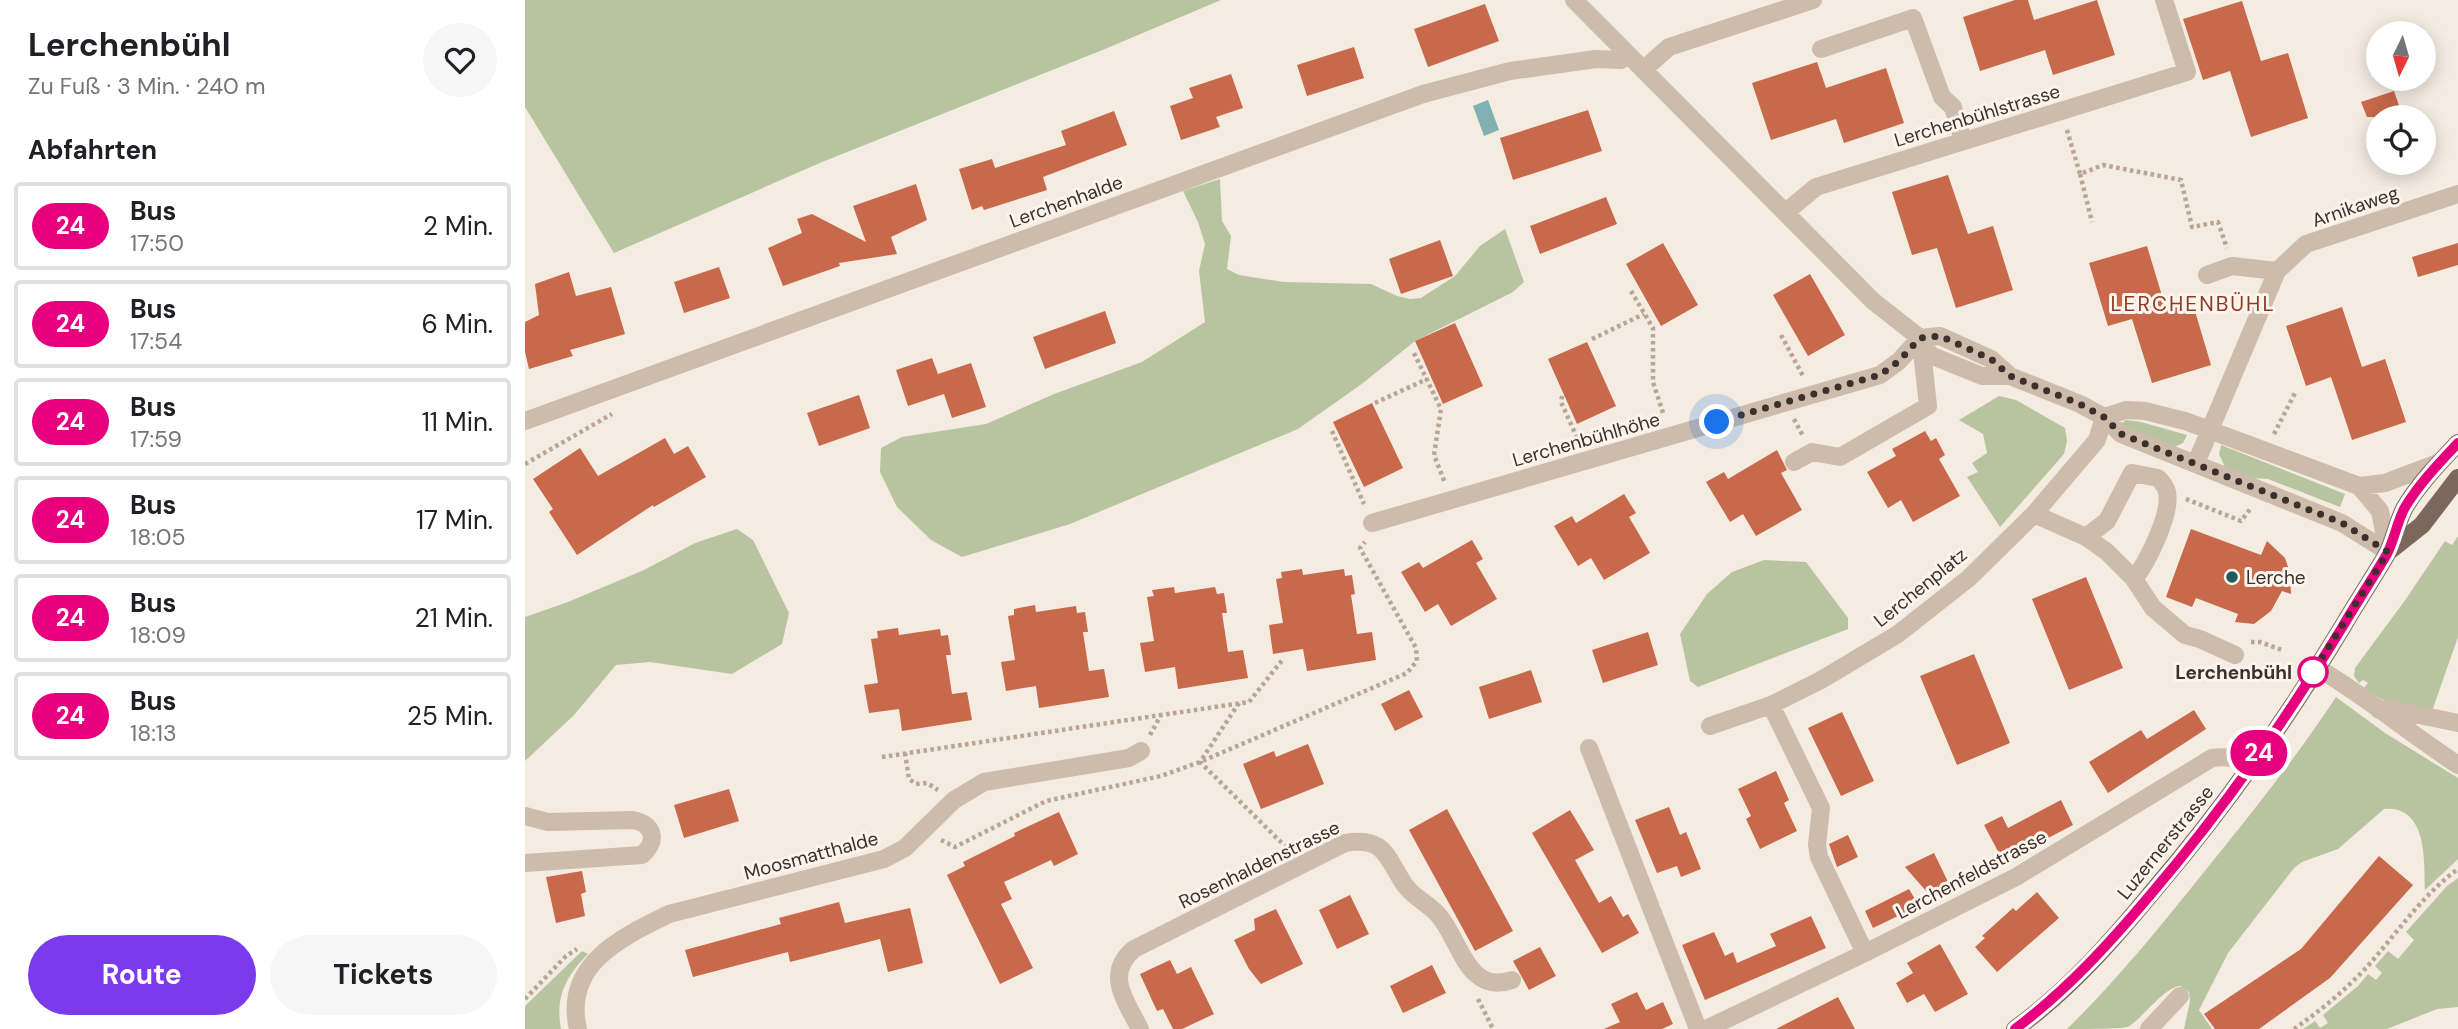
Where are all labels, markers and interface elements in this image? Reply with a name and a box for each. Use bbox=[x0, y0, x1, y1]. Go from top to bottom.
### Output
north arrow bbox=[2366, 21, 2436, 91]
map controls bbox=[2366, 21, 2436, 175]
text: Lerchenbühl bbox=[28, 23, 231, 66]
button: heart bbox=[423, 23, 497, 97]
text: Zu Fuß · 3 Min. · 240 m bbox=[28, 71, 265, 101]
street label: Lerchenbühlstrasse bbox=[1891, 78, 2063, 153]
button: locate bbox=[2366, 105, 2436, 175]
text: Abfahrten bbox=[28, 133, 157, 167]
street label: Lerchenhalde bbox=[1006, 169, 1126, 234]
street label: Arnikaweg bbox=[2308, 180, 2402, 233]
text: Bus bbox=[130, 194, 176, 228]
text: 2 Min. bbox=[423, 209, 493, 243]
text: 24 bbox=[56, 210, 85, 241]
text: 17:50 bbox=[130, 228, 184, 258]
district label: LERCHENBÜHL bbox=[2111, 290, 2275, 318]
text: Bus bbox=[130, 292, 176, 326]
text: 6 Min. bbox=[422, 307, 493, 341]
text: 24 bbox=[56, 308, 85, 339]
text: 17:54 bbox=[130, 326, 182, 356]
text: Bus bbox=[130, 390, 176, 424]
your location bbox=[1699, 404, 1734, 439]
text: 11 Min. bbox=[422, 405, 493, 439]
text: 24 bbox=[56, 406, 85, 437]
street label: Lerchenbühlhöhe bbox=[1509, 406, 1663, 473]
text: 17:59 bbox=[130, 424, 182, 454]
text: Bus bbox=[130, 488, 176, 522]
text: 17 Min. bbox=[416, 503, 493, 537]
text: 24 bbox=[56, 504, 85, 535]
text: 18:05 bbox=[130, 522, 186, 552]
street label: Lerchenplatz bbox=[1869, 542, 1972, 633]
place label: Lerche bbox=[2246, 565, 2306, 590]
marker: Lerche bbox=[2224, 569, 2240, 585]
text: Bus bbox=[130, 586, 176, 620]
text: 21 Min. bbox=[415, 601, 493, 635]
text: 24 bbox=[56, 602, 85, 633]
text: 18:09 bbox=[130, 620, 186, 650]
marker: Lerchenbühl bbox=[2298, 657, 2328, 687]
place label: Lerchenbühl bbox=[2175, 660, 2292, 685]
text: Bus bbox=[130, 684, 176, 718]
text: 25 Min. bbox=[407, 699, 493, 733]
text: 24 bbox=[56, 700, 85, 731]
text: 18:13 bbox=[130, 718, 177, 748]
line badge: 24 bbox=[2227, 730, 2291, 776]
text: 24 bbox=[2244, 737, 2274, 768]
street label: Luzernerstrasse bbox=[2112, 780, 2219, 905]
street label: Rosenhaldenstrasse bbox=[1175, 815, 1344, 914]
street label: Lerchenfeldstrasse bbox=[1891, 824, 2051, 925]
street label: Moosmatthalde bbox=[741, 826, 881, 885]
button: Route bbox=[28, 935, 256, 1015]
button: Tickets bbox=[270, 935, 497, 1015]

